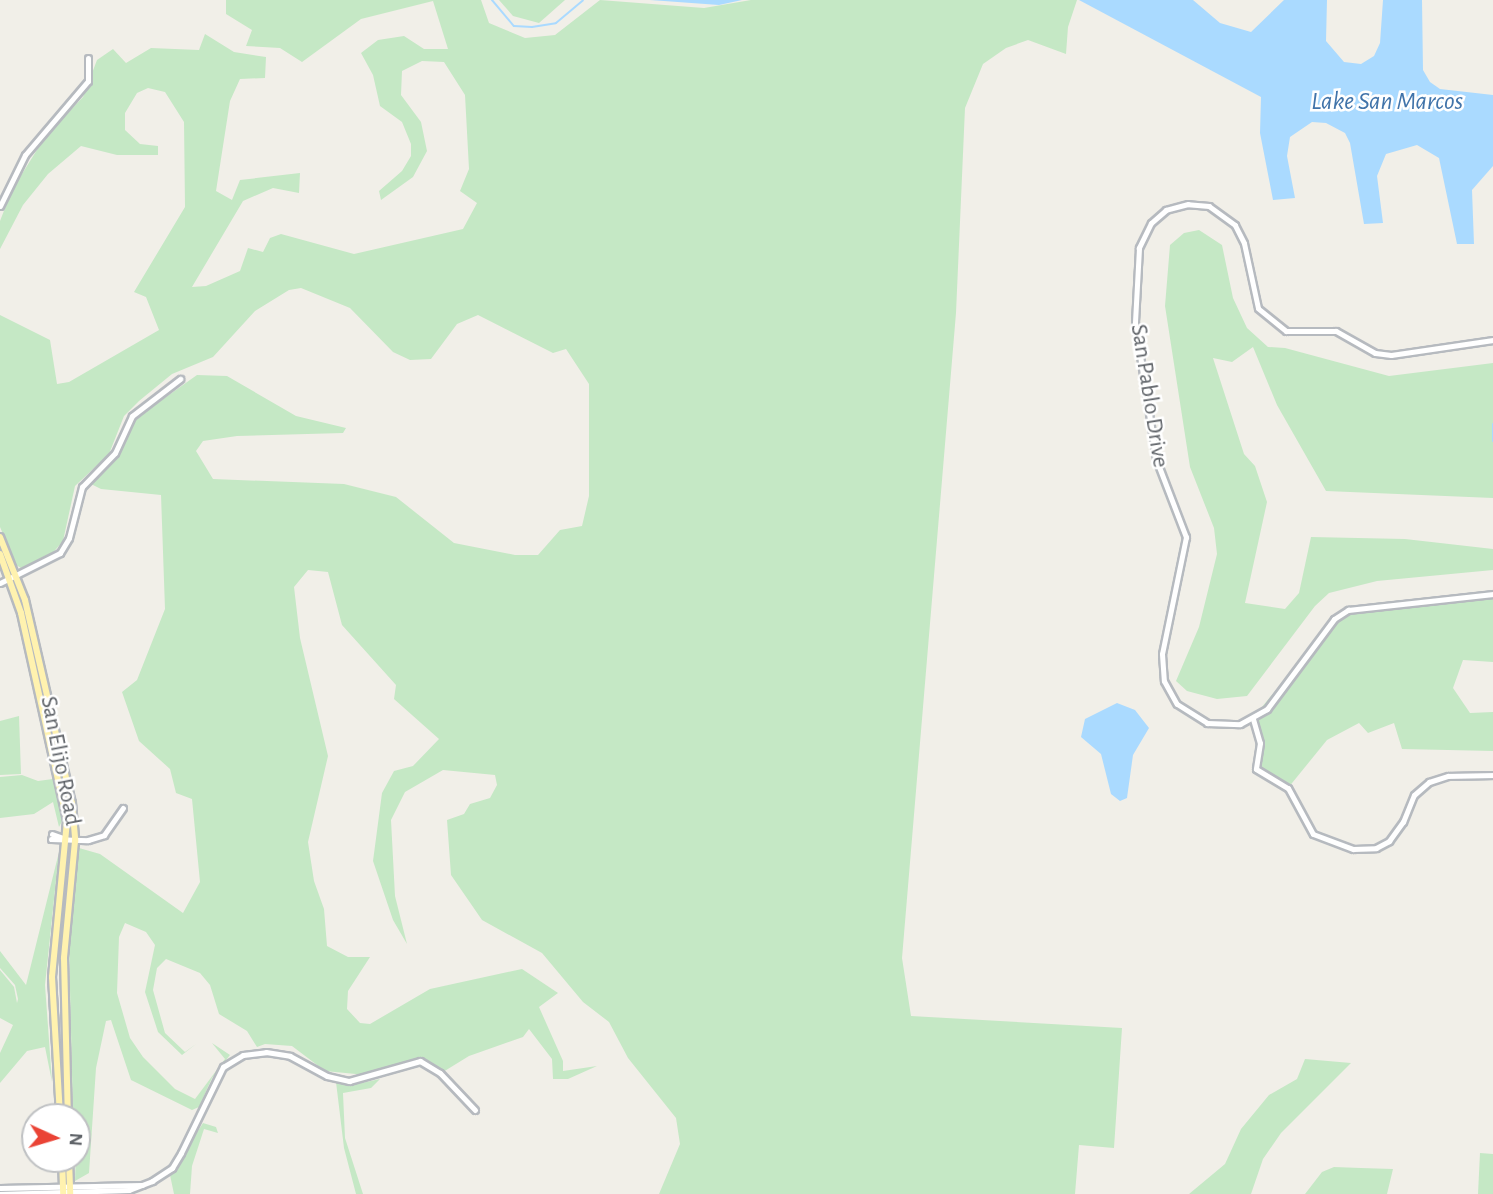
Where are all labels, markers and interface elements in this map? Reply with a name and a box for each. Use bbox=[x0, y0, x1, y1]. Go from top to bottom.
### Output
water label: Lake San Marcos bbox=[1311, 86, 1463, 118]
street label: San Pablo Drive bbox=[1123, 322, 1175, 470]
street label: San Elijo Road bbox=[33, 694, 87, 828]
north arrow bbox=[21, 1103, 91, 1173]
text: N bbox=[66, 1132, 85, 1147]

